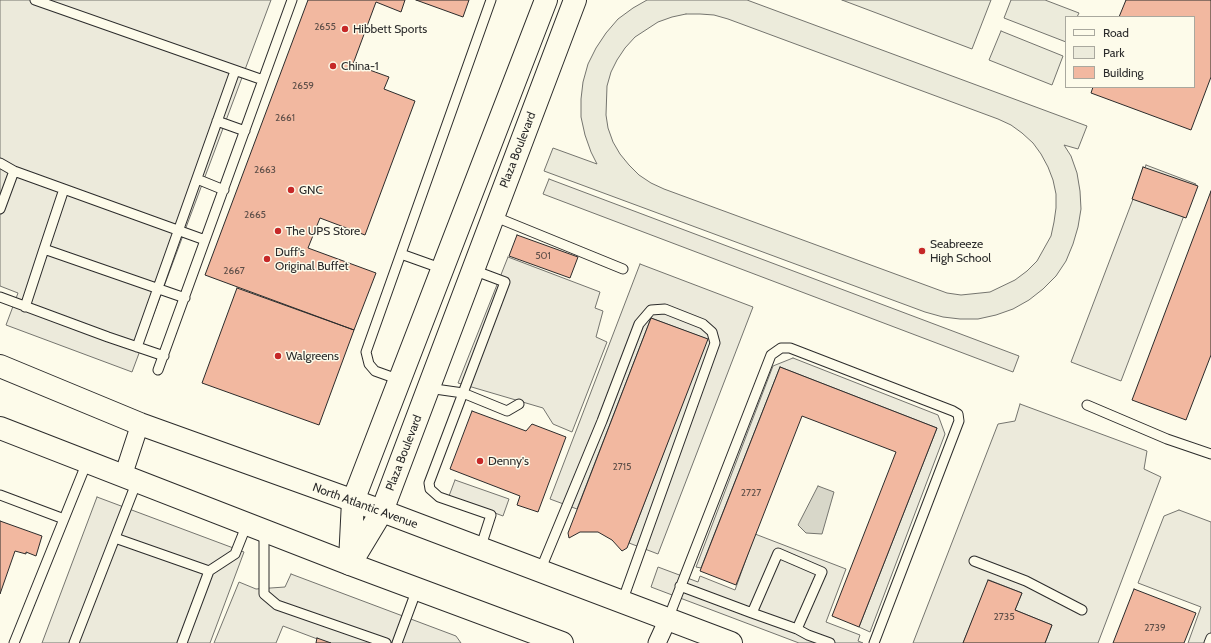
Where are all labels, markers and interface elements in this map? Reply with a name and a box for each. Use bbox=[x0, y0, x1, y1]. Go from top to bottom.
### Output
legend bbox=[1065, 16, 1195, 88]
house number: 2655 bbox=[314, 21, 336, 33]
place label: Hibbett Sports bbox=[353, 22, 427, 36]
marker: Hibbett Sports bbox=[340, 24, 350, 34]
text: Road bbox=[1103, 25, 1129, 40]
text: Park bbox=[1103, 45, 1125, 60]
place label: China-1 bbox=[341, 59, 379, 73]
marker: China-1 bbox=[328, 61, 338, 71]
text: Building bbox=[1103, 65, 1144, 80]
house number: 2659 bbox=[292, 80, 314, 92]
street label: Plaza Boulevard bbox=[497, 110, 539, 190]
house number: 2661 bbox=[275, 112, 295, 124]
house number: 2663 bbox=[254, 164, 276, 176]
place label: GNC bbox=[299, 183, 323, 197]
marker: GNC bbox=[286, 185, 296, 195]
house number: 2665 bbox=[244, 209, 266, 221]
place label: The UPS Store bbox=[286, 224, 360, 238]
marker: The UPS Store bbox=[273, 226, 283, 236]
place label: Seabreeze High School bbox=[930, 237, 991, 265]
place label: Duff's Original Buffet bbox=[275, 245, 349, 273]
marker: Seabreeze High School bbox=[917, 246, 927, 256]
house number: 501 bbox=[535, 250, 551, 262]
marker: Duff's Original Buffet bbox=[262, 254, 272, 264]
house number: 2667 bbox=[223, 265, 245, 277]
place label: Walgreens bbox=[286, 349, 339, 363]
marker: Walgreens bbox=[273, 351, 283, 361]
street label: Plaza Boulevard bbox=[383, 413, 425, 493]
place label: Denny's bbox=[488, 454, 529, 468]
marker: Denny's bbox=[475, 456, 485, 466]
house number: 2715 bbox=[613, 461, 631, 473]
street label: North Atlantic Avenue bbox=[310, 480, 420, 532]
house number: 2727 bbox=[741, 487, 761, 499]
house number: 2735 bbox=[993, 611, 1015, 623]
house number: 2739 bbox=[1144, 622, 1166, 634]

